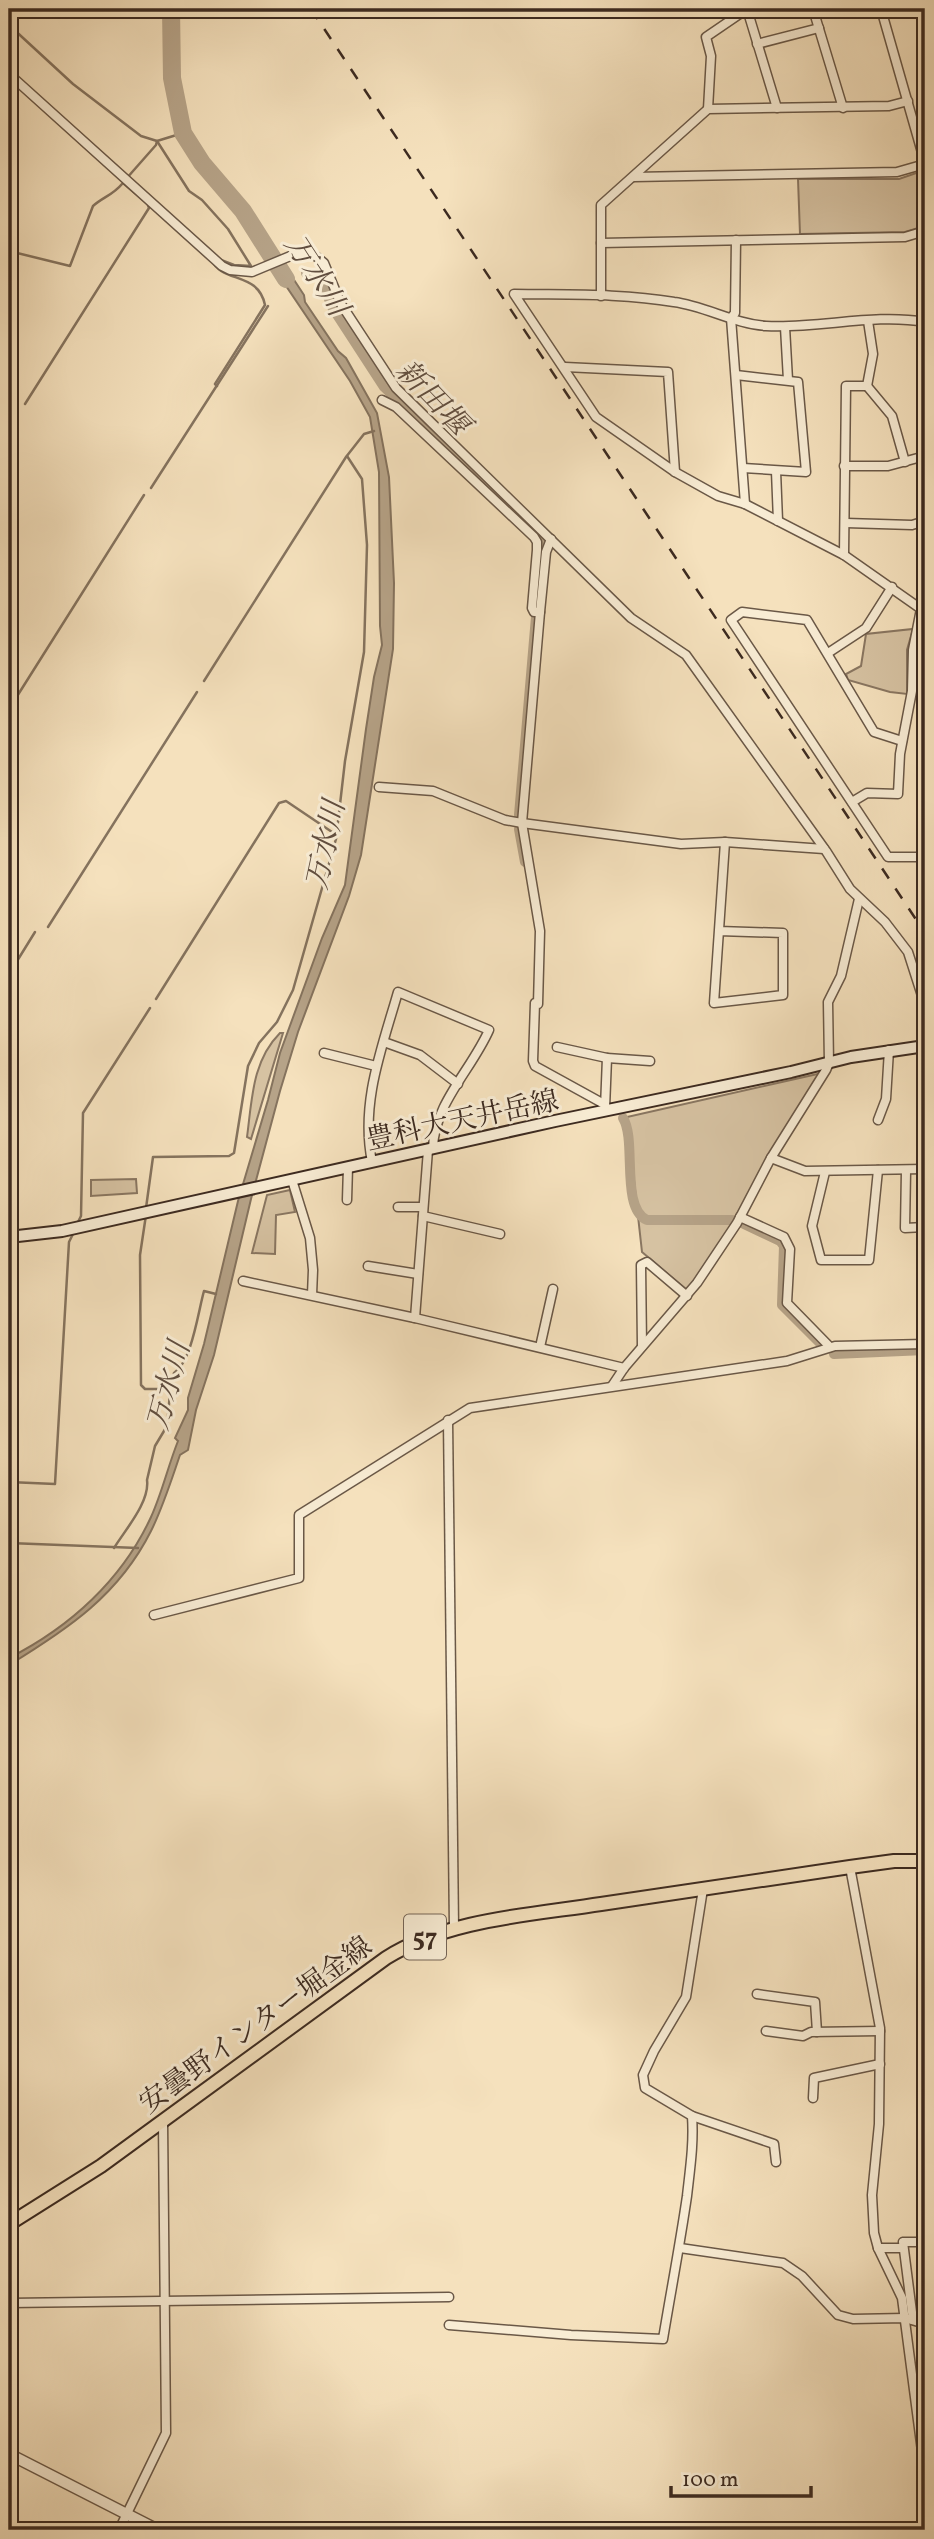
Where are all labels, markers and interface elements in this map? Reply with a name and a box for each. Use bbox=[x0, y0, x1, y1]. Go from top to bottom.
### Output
water label: 万水川 bbox=[273, 227, 359, 328]
water label: 新田堰 bbox=[385, 351, 481, 449]
water label: 万水川 bbox=[297, 794, 357, 894]
street label: 豊科大天井岳線 bbox=[363, 1082, 562, 1161]
water label: 万水川 bbox=[138, 1335, 203, 1435]
road number: 57 bbox=[404, 1914, 446, 1960]
street label: 安曇野インター堀金線 bbox=[132, 1928, 381, 2124]
scale bar bbox=[671, 2455, 811, 2499]
text: 100 m bbox=[682, 2466, 739, 2495]

